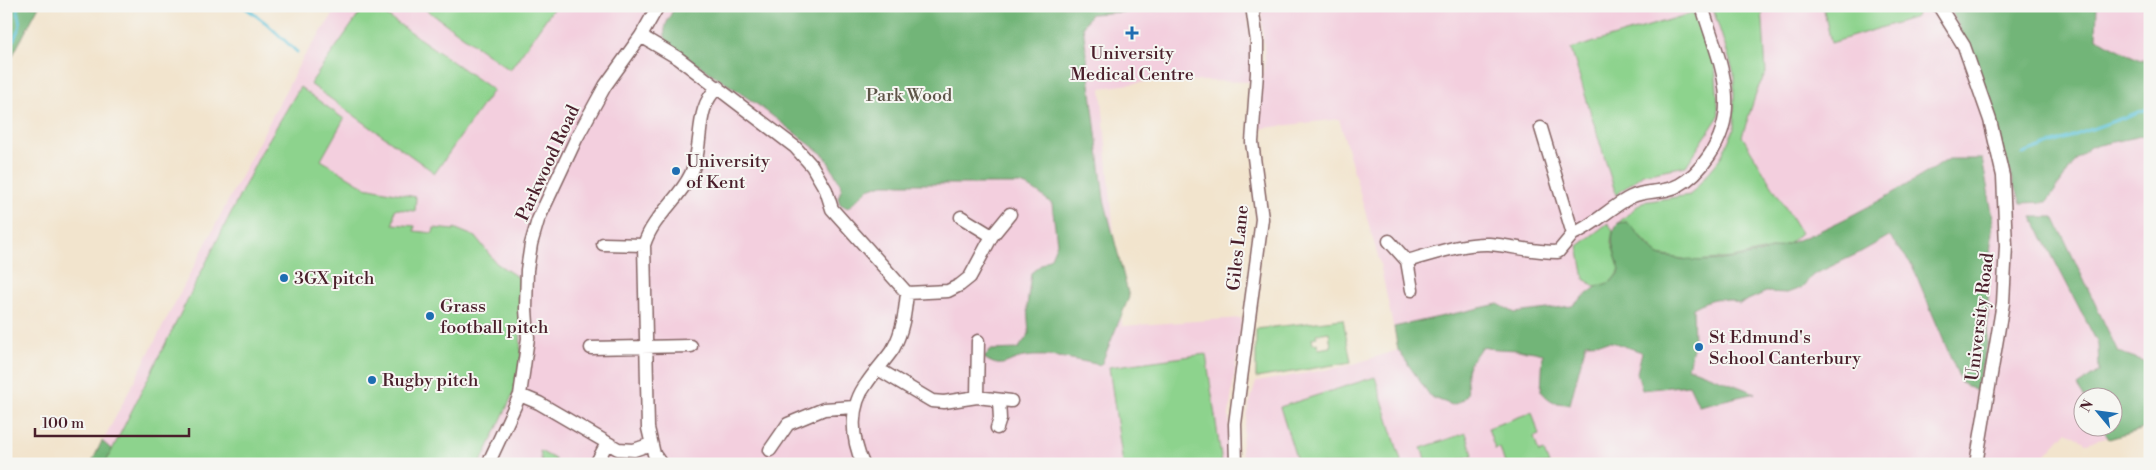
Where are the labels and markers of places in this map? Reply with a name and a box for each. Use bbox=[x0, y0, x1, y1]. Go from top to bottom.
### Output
marker: University Medical Centre bbox=[1125, 26, 1139, 40]
place label: University Medical Centre bbox=[1070, 42, 1194, 86]
place label: University of Kent bbox=[686, 150, 770, 194]
marker: University of Kent bbox=[670, 165, 682, 177]
place label: 3GX pitch bbox=[294, 267, 375, 290]
marker: 3GX pitch bbox=[278, 272, 290, 284]
place label: Grass football pitch bbox=[440, 295, 549, 339]
marker: Grass football pitch bbox=[424, 310, 436, 322]
place label: St Edmund's School Canterbury bbox=[1709, 326, 1861, 370]
marker: St Edmund's School Canterbury bbox=[1693, 341, 1705, 353]
place label: Rugby pitch bbox=[382, 369, 479, 392]
marker: Rugby pitch bbox=[366, 374, 378, 386]

